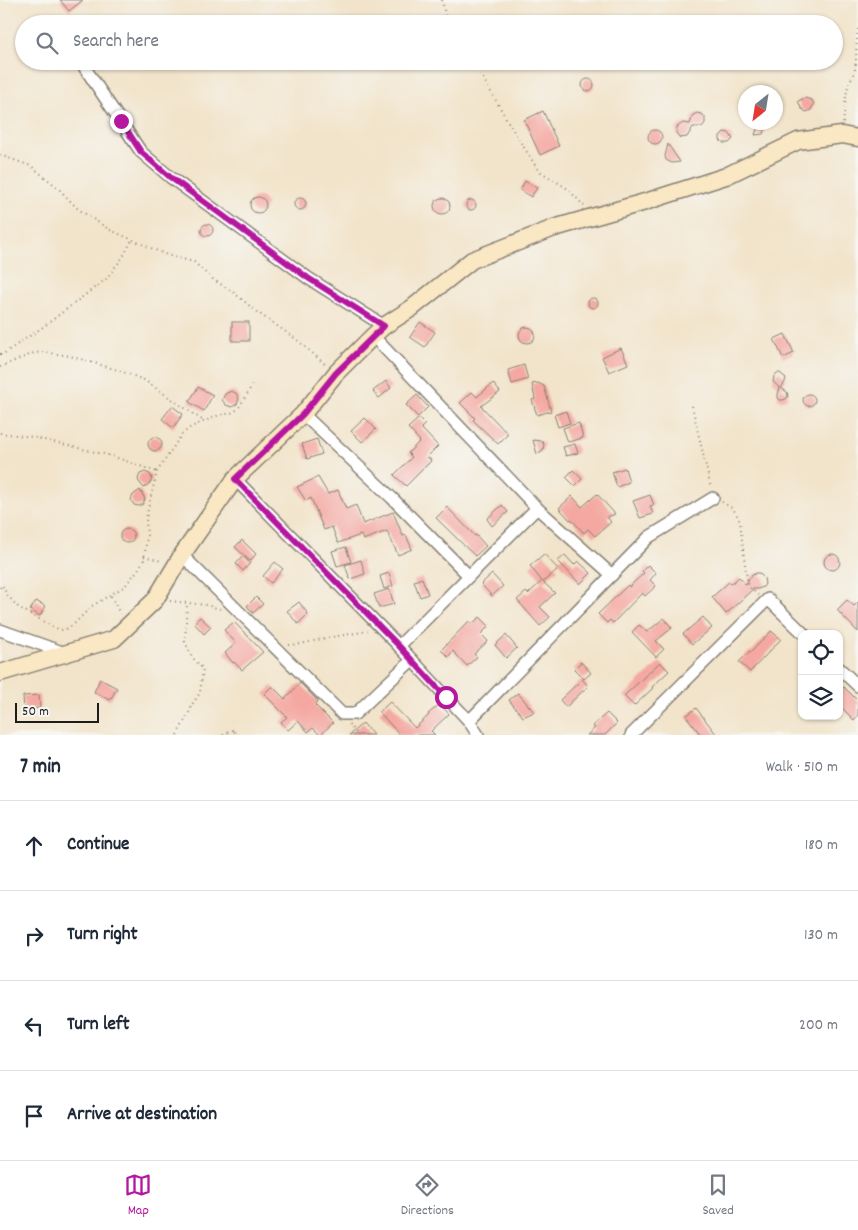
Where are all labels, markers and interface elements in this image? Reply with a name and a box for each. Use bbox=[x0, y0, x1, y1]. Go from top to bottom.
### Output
search box bbox=[15, 15, 843, 70]
icon: search bbox=[33, 29, 61, 57]
text: Search here bbox=[73, 29, 159, 56]
north arrow bbox=[738, 85, 783, 130]
route end bbox=[110, 110, 133, 133]
map controls bbox=[798, 630, 843, 720]
button: locate bbox=[798, 630, 843, 675]
button: layers bbox=[798, 675, 843, 720]
route start bbox=[435, 686, 458, 709]
scale bar bbox=[15, 700, 99, 723]
text: 50 m bbox=[22, 702, 49, 722]
text: 7 min bbox=[20, 753, 61, 783]
text: Walk · 510 m bbox=[766, 756, 838, 779]
icon: ahead bbox=[20, 832, 48, 860]
text: Continue bbox=[67, 832, 129, 859]
text: 180 m bbox=[805, 834, 838, 857]
icon: right bbox=[20, 922, 48, 950]
text: Turn right bbox=[67, 922, 138, 949]
text: 130 m bbox=[804, 924, 838, 947]
icon: left bbox=[20, 1012, 48, 1040]
text: Turn left bbox=[67, 1012, 130, 1039]
text: 200 m bbox=[799, 1014, 838, 1037]
icon: arrive bbox=[20, 1102, 48, 1130]
text: Arrive at destination bbox=[67, 1102, 217, 1129]
tab: Map bbox=[124, 1171, 152, 1221]
tab: Directions bbox=[401, 1171, 454, 1221]
tab: Saved bbox=[702, 1171, 734, 1221]

